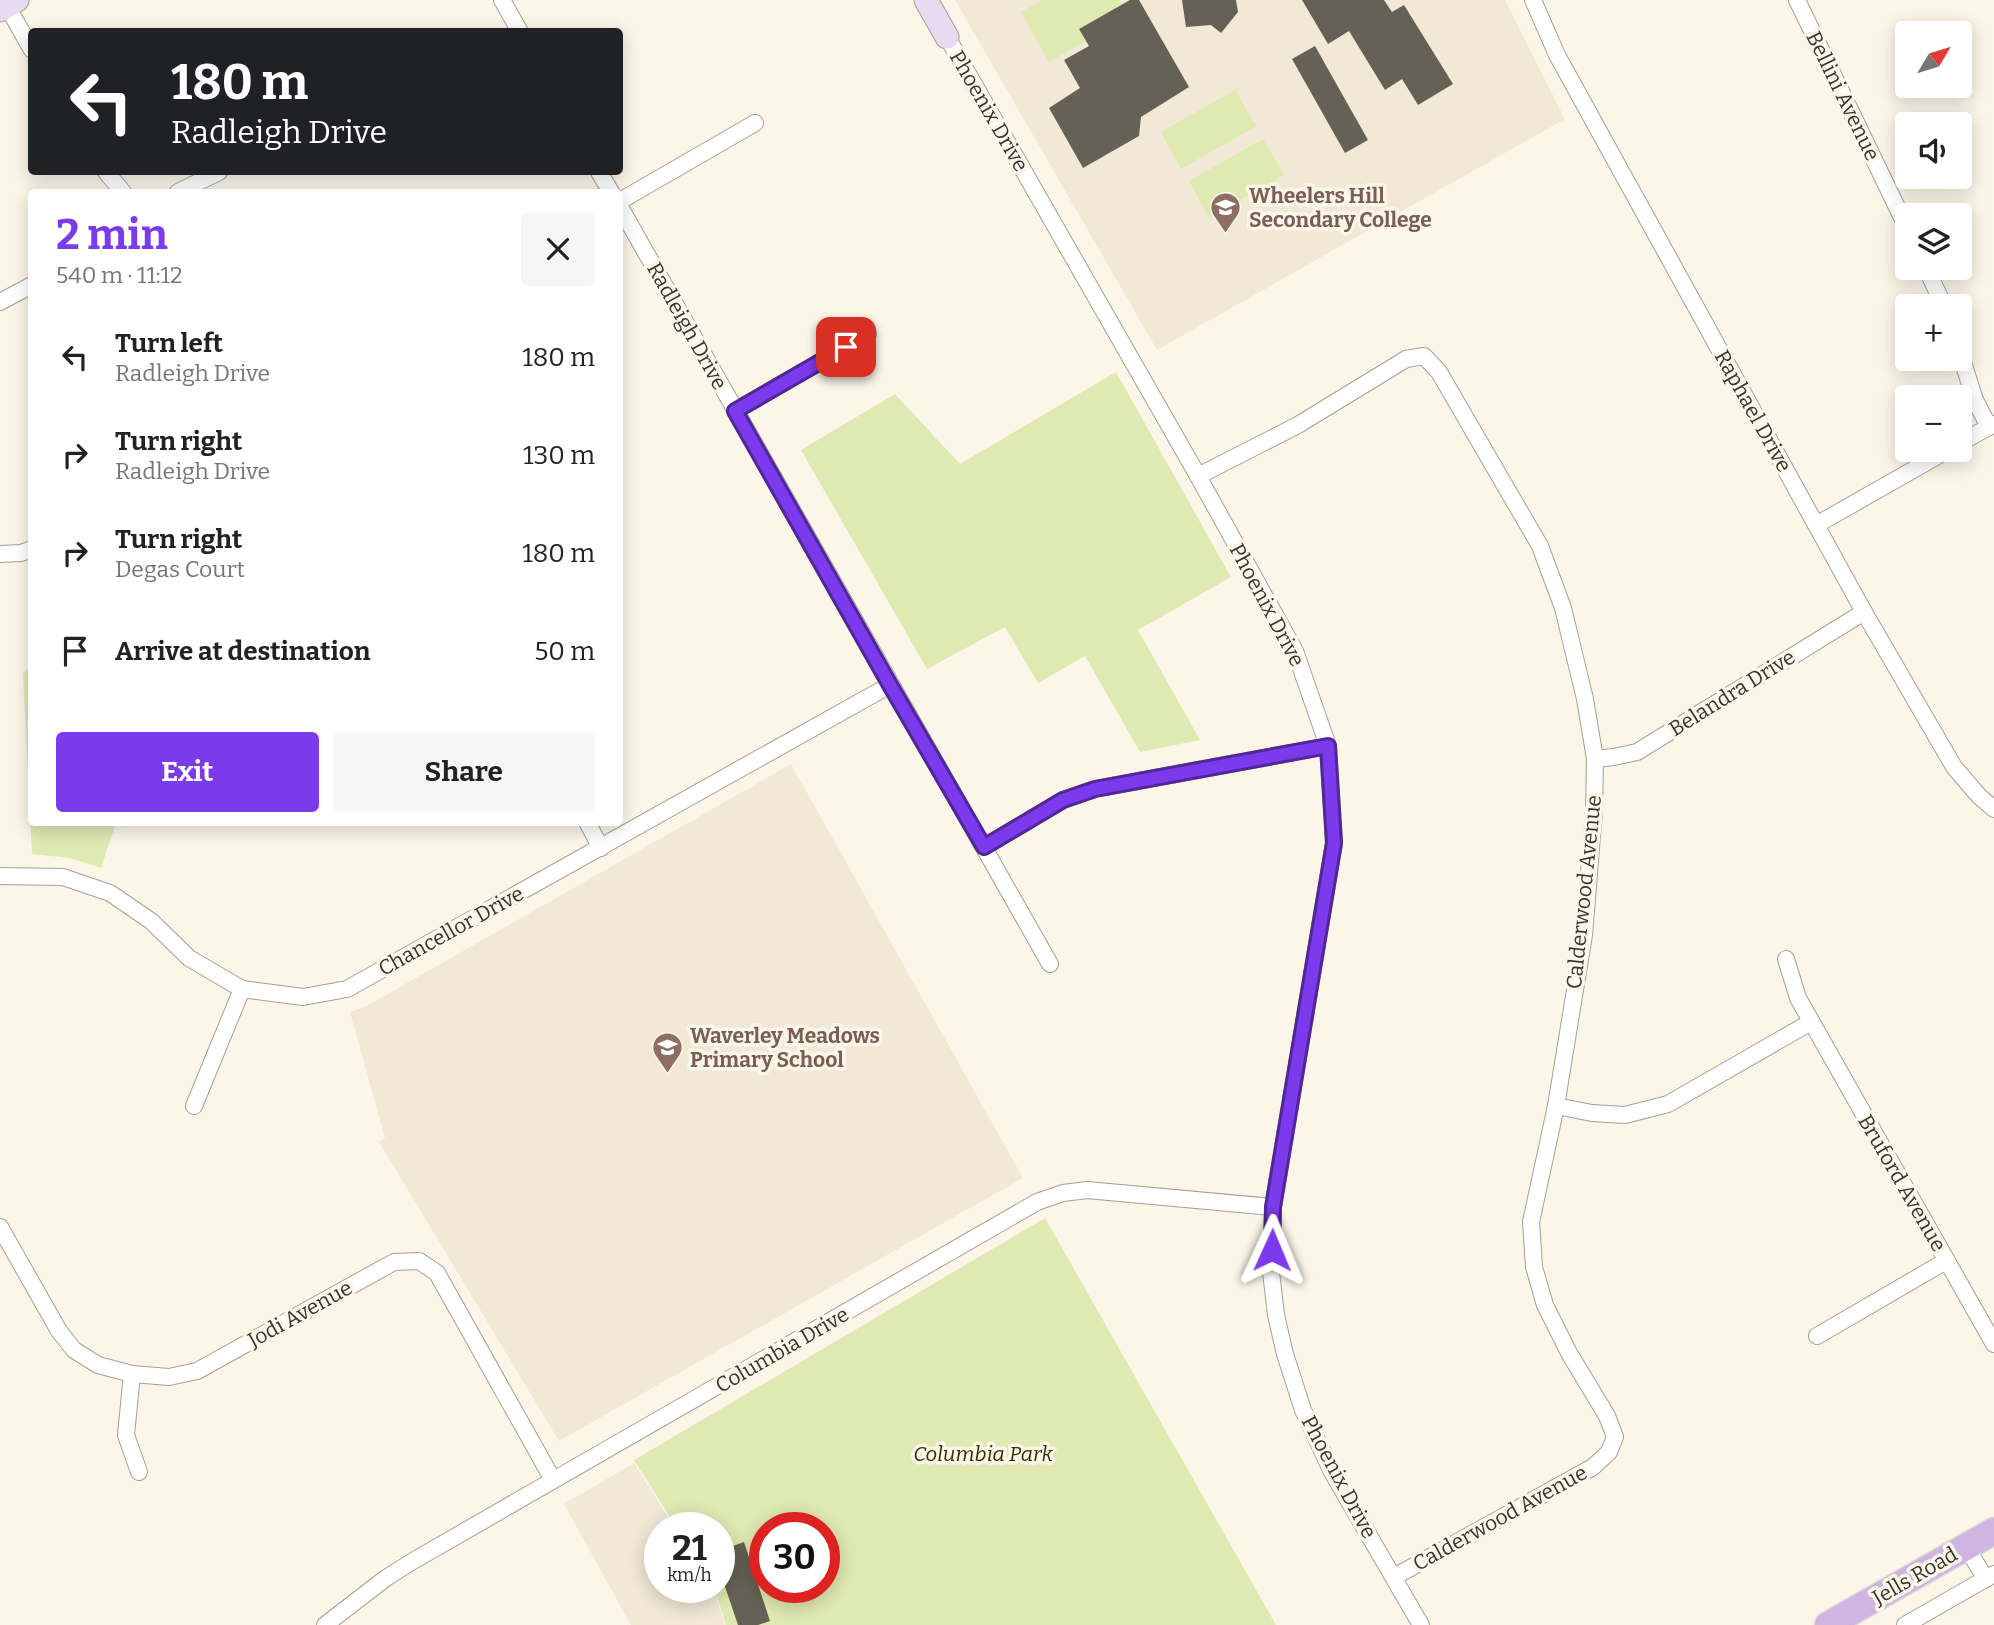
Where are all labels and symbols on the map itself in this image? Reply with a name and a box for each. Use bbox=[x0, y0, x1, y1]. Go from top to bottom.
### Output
north arrow bbox=[1895, 21, 1972, 98]
street label: Bellini Avenue bbox=[1800, 27, 1886, 165]
street label: Phoenix Drive bbox=[944, 46, 1034, 176]
place label: Wheelers Hill Secondary College bbox=[1249, 183, 1432, 233]
school or university icon: Wheelers Hill Secondary College bbox=[1209, 191, 1243, 235]
street label: Radleigh Drive bbox=[641, 258, 733, 394]
pin bbox=[816, 317, 876, 377]
street label: Raphael Drive bbox=[1709, 345, 1797, 477]
street label: Phoenix Drive bbox=[1224, 539, 1310, 671]
street label: Belandra Drive bbox=[1664, 644, 1800, 742]
street label: Calderwood Avenue bbox=[1561, 794, 1607, 990]
street label: Chancellor Drive bbox=[374, 880, 528, 982]
place label: Waverley Meadows Primary School bbox=[690, 1023, 880, 1073]
school or university icon: Waverley Meadows Primary School bbox=[650, 1031, 684, 1075]
street label: Bruford Avenue bbox=[1852, 1110, 1952, 1256]
position arrow bbox=[1235, 1213, 1309, 1287]
street label: Jodi Avenue bbox=[242, 1275, 357, 1354]
street label: Columbia Drive bbox=[711, 1301, 853, 1399]
street label: Phoenix Drive bbox=[1296, 1411, 1382, 1543]
park label: Columbia Park bbox=[913, 1441, 1053, 1467]
street label: Calderwood Avenue bbox=[1408, 1459, 1592, 1577]
speed limit sign: 30 bbox=[749, 1512, 840, 1603]
street label: Jells Road bbox=[1867, 1541, 1962, 1611]

